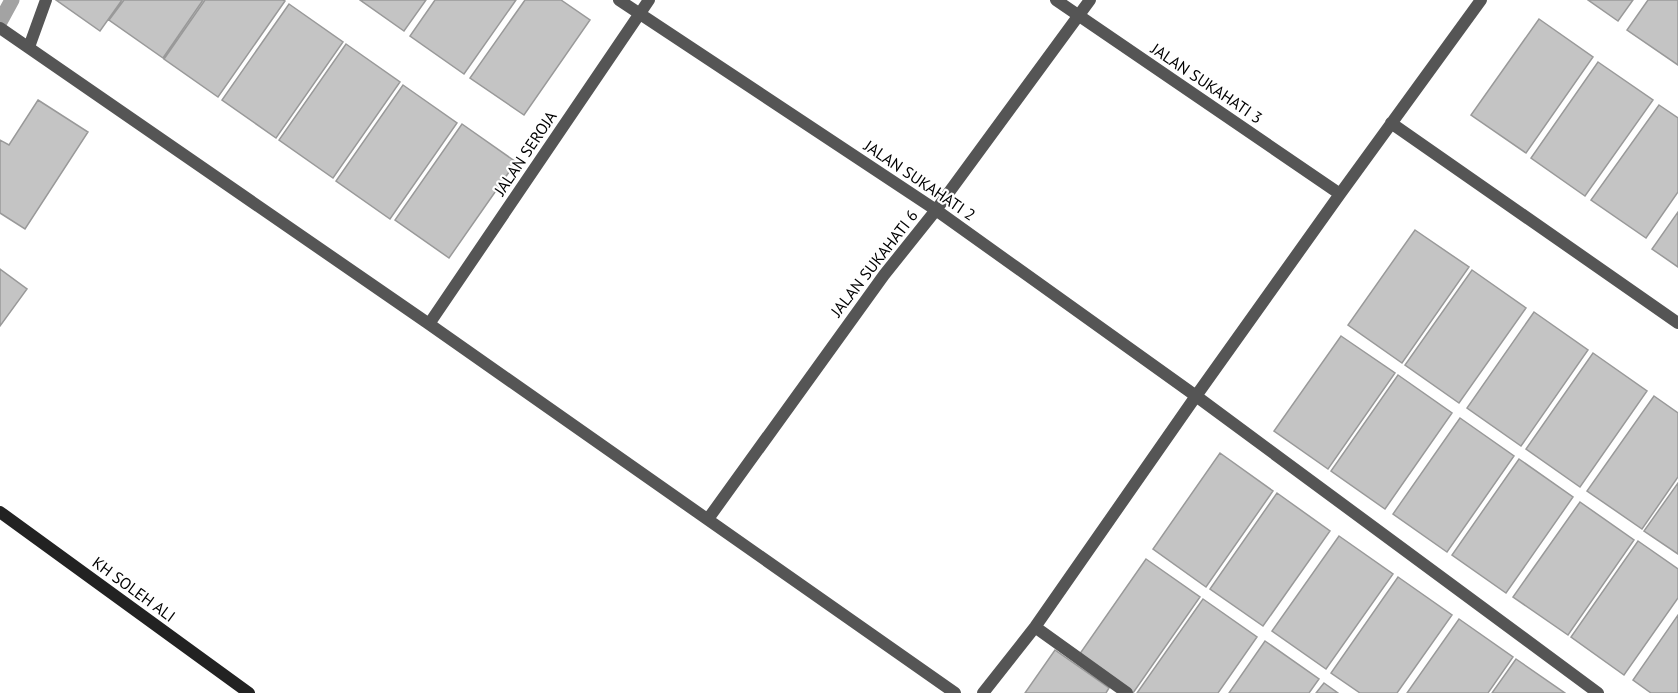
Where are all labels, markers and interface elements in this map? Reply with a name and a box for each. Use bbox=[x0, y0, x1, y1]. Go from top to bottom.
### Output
street label: JALAN SUKAHATI 3 bbox=[1147, 38, 1266, 128]
street label: JALAN SEROJA bbox=[489, 106, 561, 200]
street label: JALAN SUKAHATI 2 bbox=[860, 135, 979, 225]
street label: JALAN SUKAHATI 6 bbox=[826, 206, 922, 321]
street label: KH SOLEH ALI bbox=[89, 552, 179, 626]

